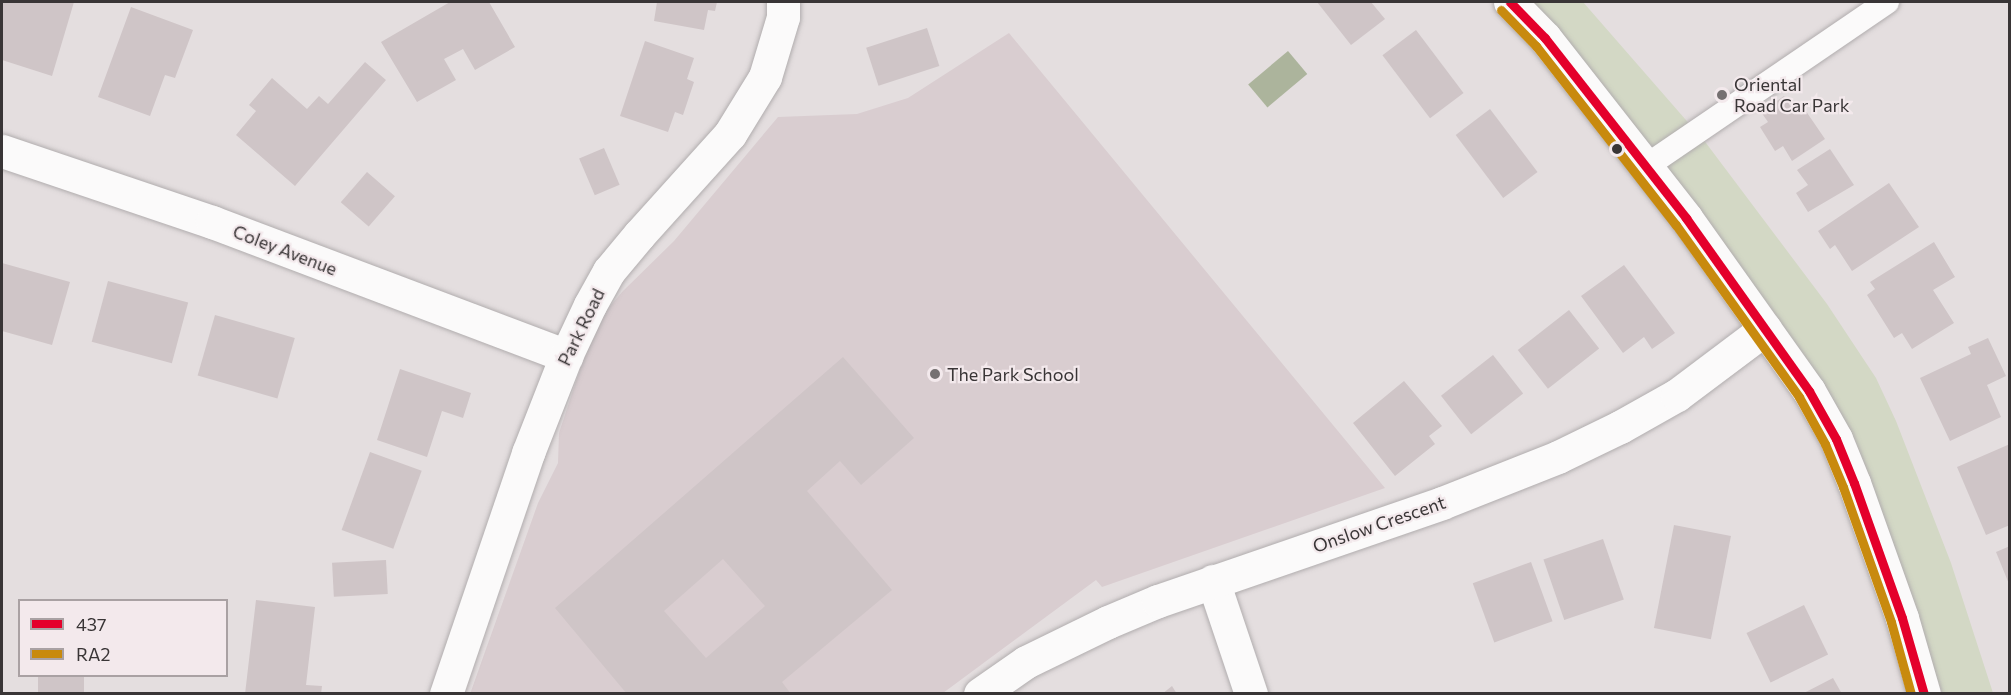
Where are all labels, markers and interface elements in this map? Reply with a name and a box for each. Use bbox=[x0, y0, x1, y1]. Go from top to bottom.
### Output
place label: Oriental Road Car Park bbox=[1734, 74, 1850, 116]
marker: Oriental Road Car Park bbox=[1715, 88, 1729, 102]
unlabelled marker bbox=[1611, 143, 1623, 155]
street label: Coley Avenue bbox=[230, 220, 340, 280]
street label: Park Road bbox=[553, 285, 609, 369]
place label: The Park School bbox=[947, 363, 1079, 385]
marker: The Park School bbox=[928, 367, 942, 381]
street label: Onslow Crescent bbox=[1310, 491, 1448, 557]
legend bbox=[18, 599, 228, 677]
text: 437 bbox=[76, 613, 107, 635]
text: RA2 bbox=[76, 643, 110, 665]

